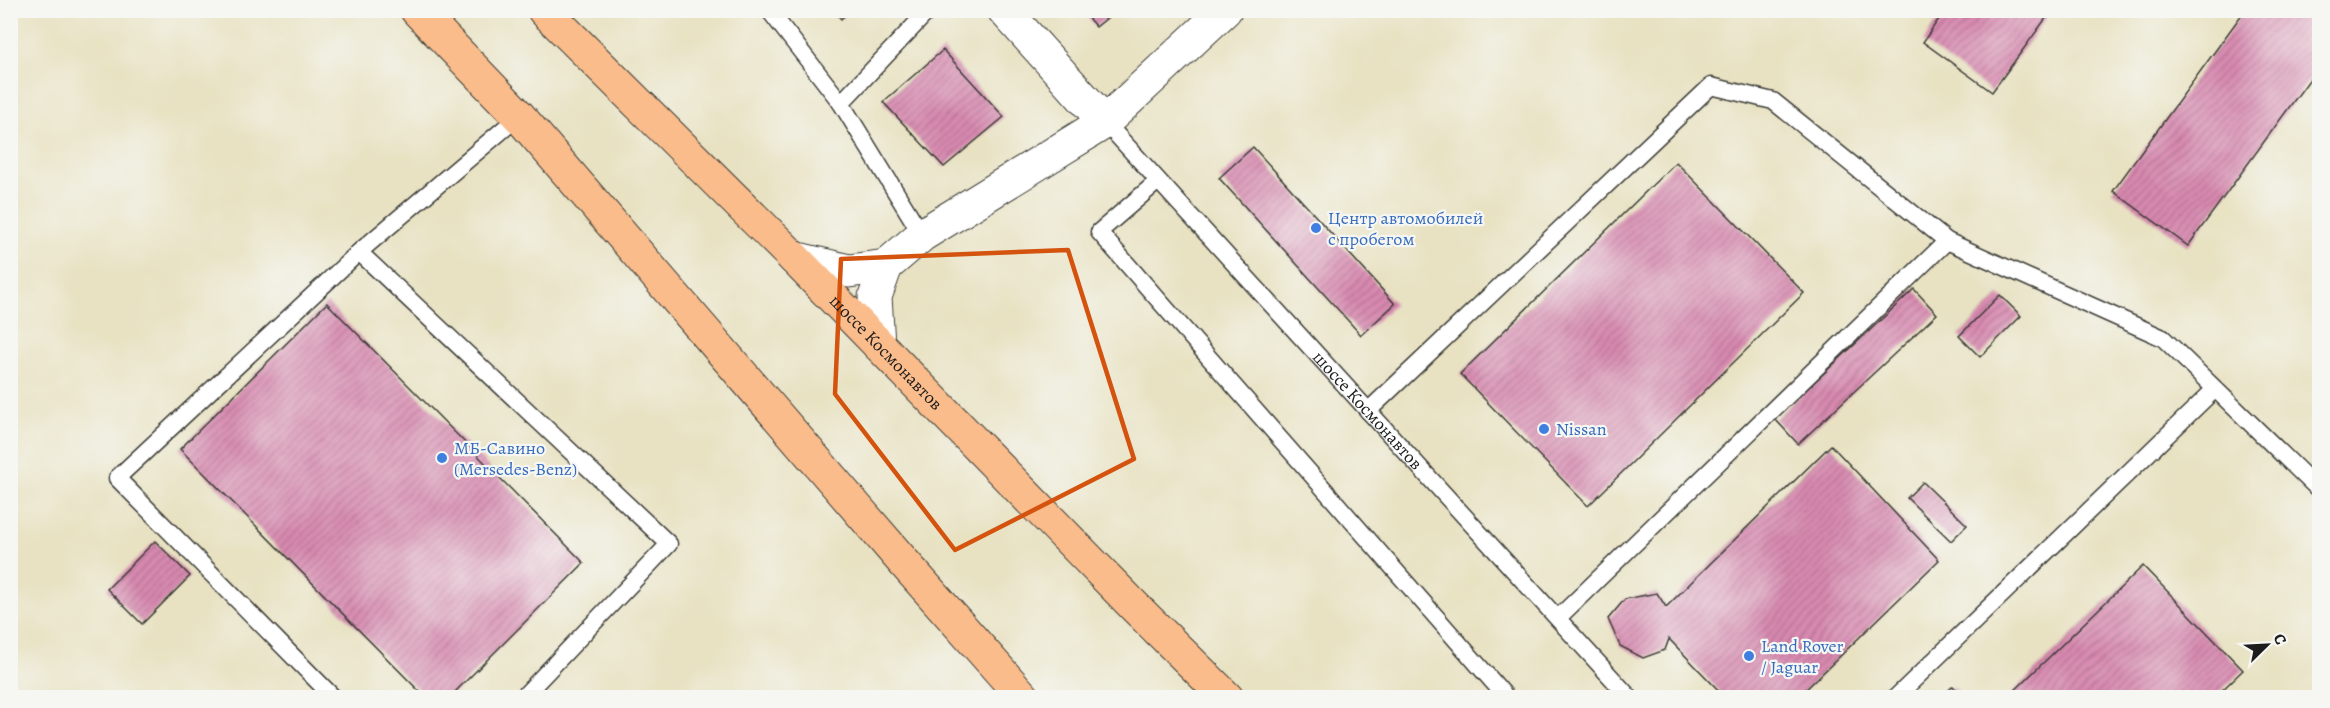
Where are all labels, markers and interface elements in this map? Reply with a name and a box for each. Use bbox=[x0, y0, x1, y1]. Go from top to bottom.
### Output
place label: Центр автомобилей с пробегом bbox=[1328, 206, 1483, 251]
marker: Центр автомобилей с пробегом bbox=[1309, 221, 1323, 235]
street label: шоссе Космонавтов bbox=[824, 289, 948, 415]
street label: шоссе Космонавтов bbox=[1307, 346, 1428, 475]
place label: Nissan bbox=[1556, 417, 1607, 441]
marker: Nissan bbox=[1537, 422, 1551, 436]
place label: МБ-Савино (Mersedes-Benz) bbox=[454, 436, 577, 481]
marker: МБ-Савино (Mersedes-Benz) bbox=[435, 451, 449, 465]
north arrow bbox=[2237, 615, 2297, 675]
text: С bbox=[2268, 630, 2292, 648]
place label: Land Rover / Jaguar bbox=[1761, 634, 1844, 679]
marker: Land Rover / Jaguar bbox=[1742, 649, 1756, 663]

